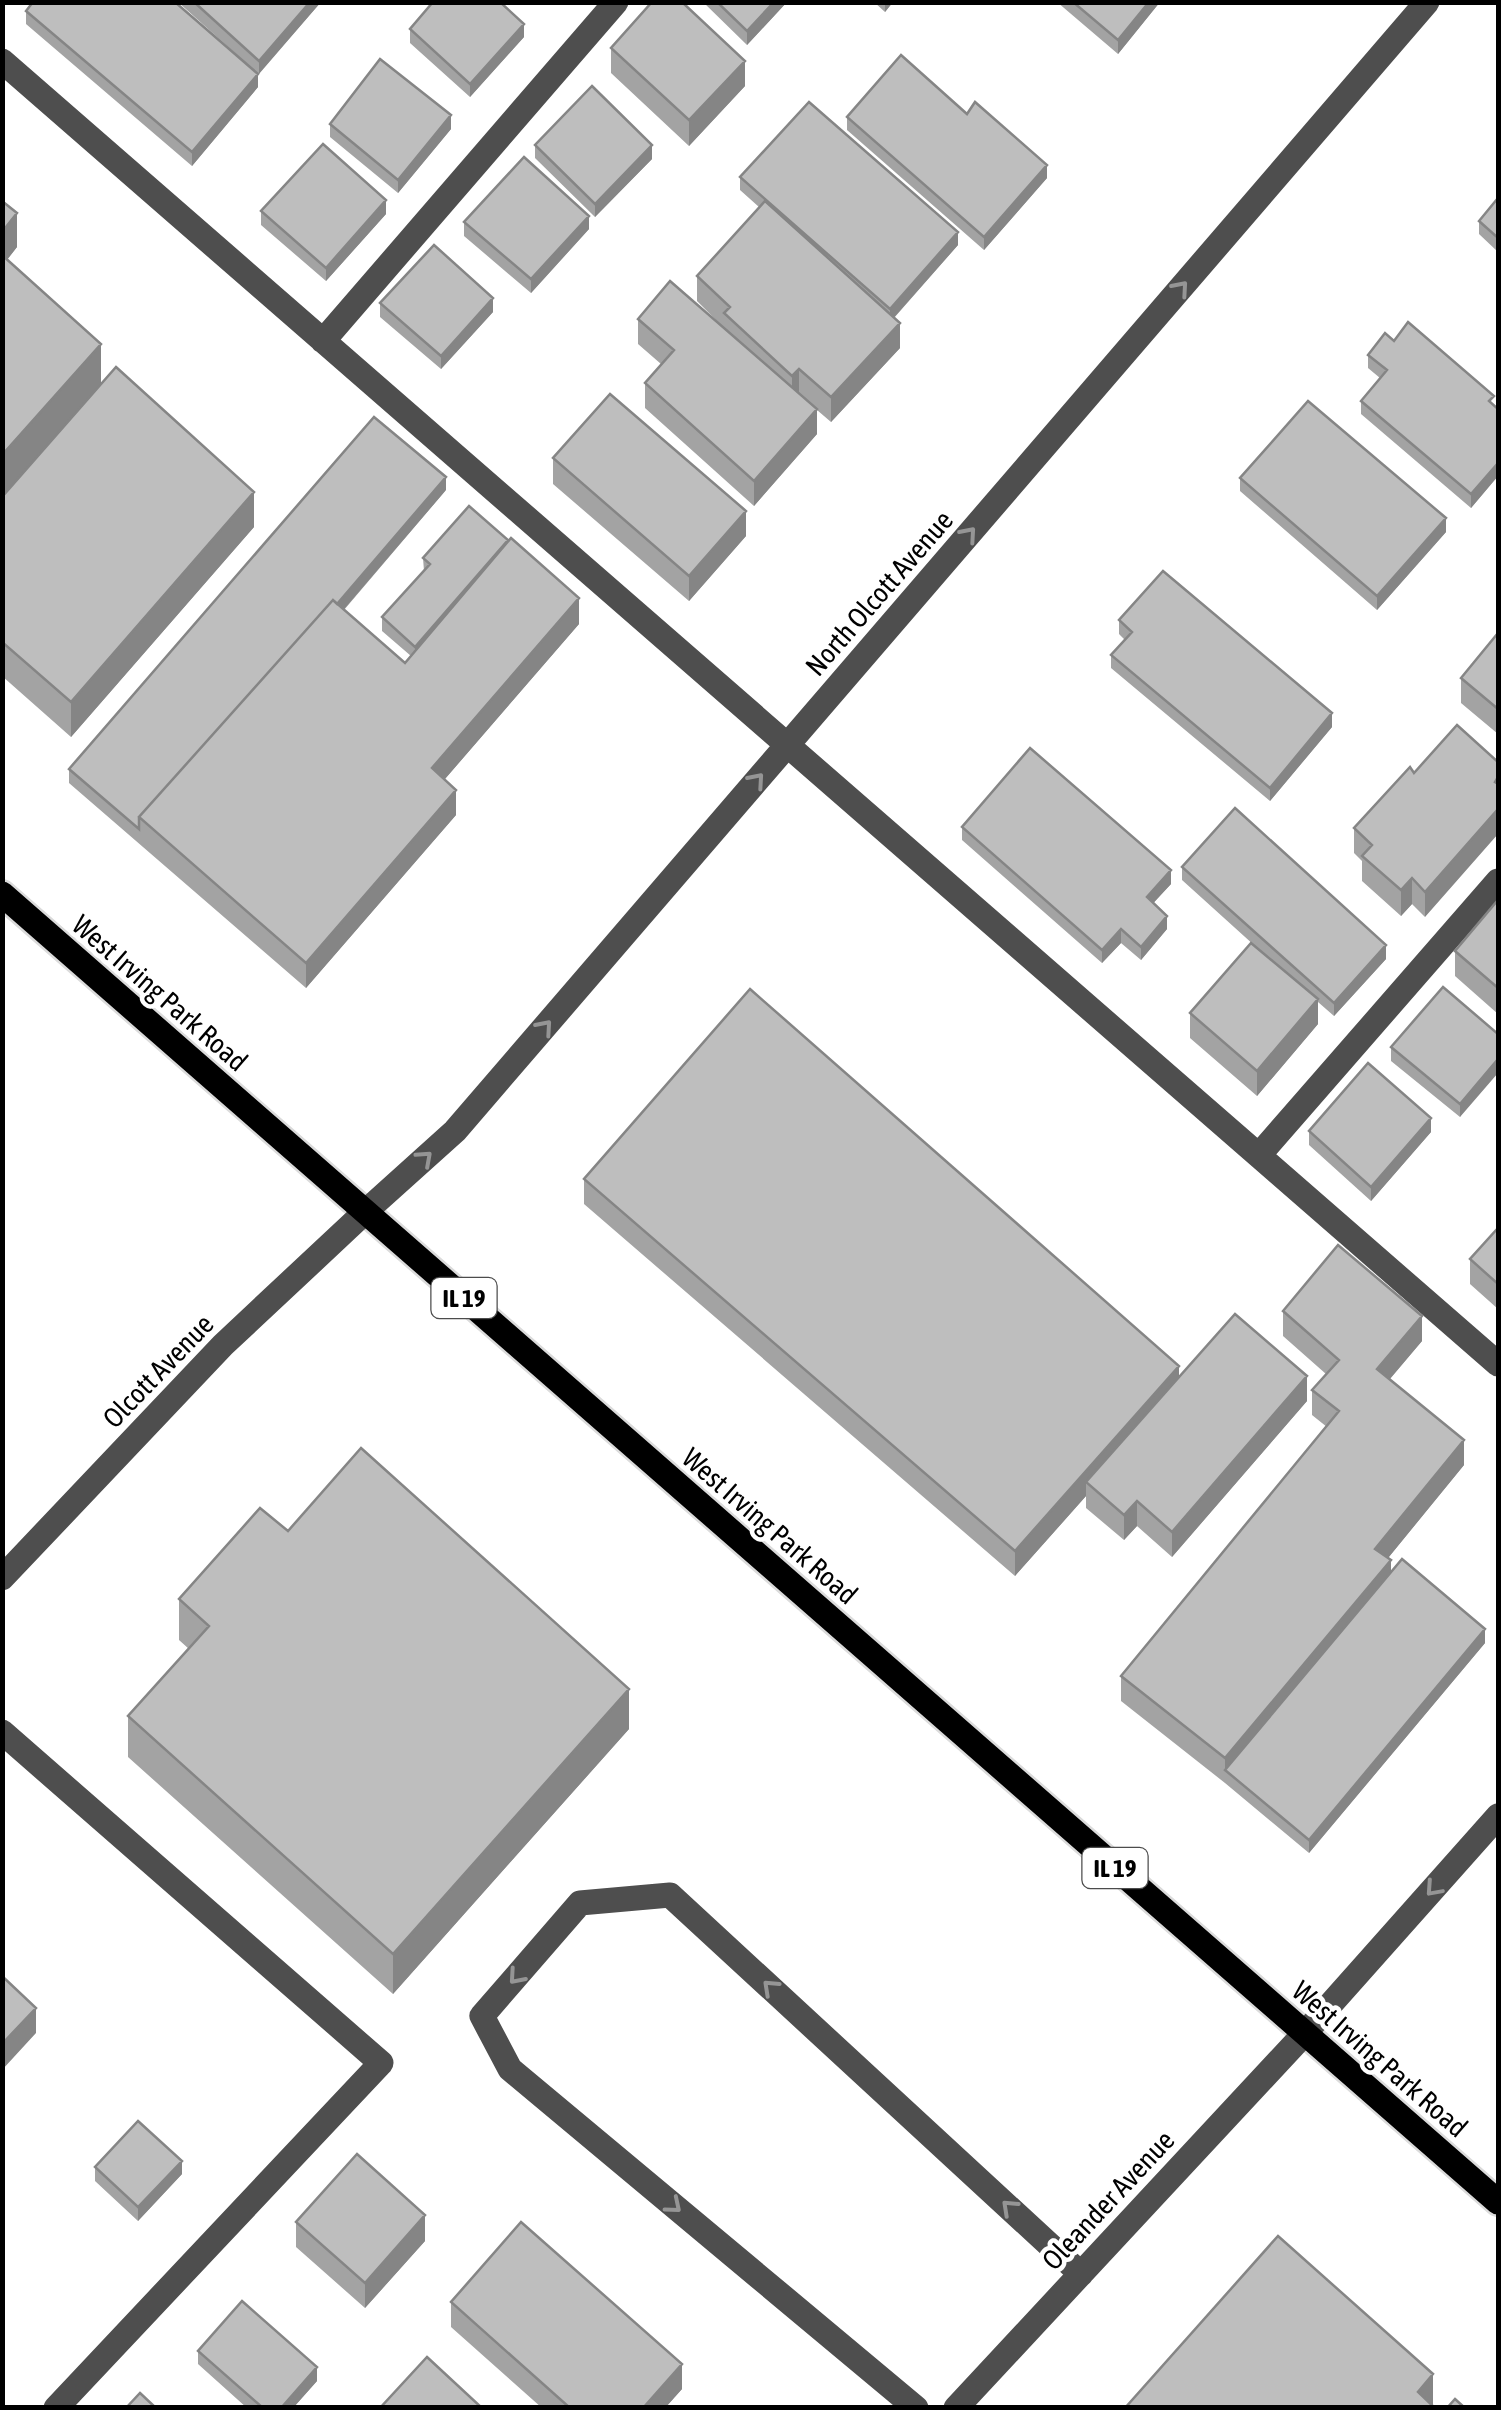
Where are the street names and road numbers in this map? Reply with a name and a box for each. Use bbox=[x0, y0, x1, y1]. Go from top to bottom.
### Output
street label: North Olcott Avenue bbox=[799, 504, 959, 682]
street label: West Irving Park Road bbox=[66, 908, 254, 1078]
road number: IL 19 bbox=[432, 1278, 496, 1318]
street label: Olcott Avenue bbox=[96, 1308, 220, 1434]
street label: West Irving Park Road bbox=[676, 1441, 864, 1611]
road number: IL 19 bbox=[1082, 1848, 1148, 1888]
street label: West Irving Park Road bbox=[1286, 1974, 1474, 2144]
street label: Oleander Avenue bbox=[1035, 2124, 1181, 2276]

